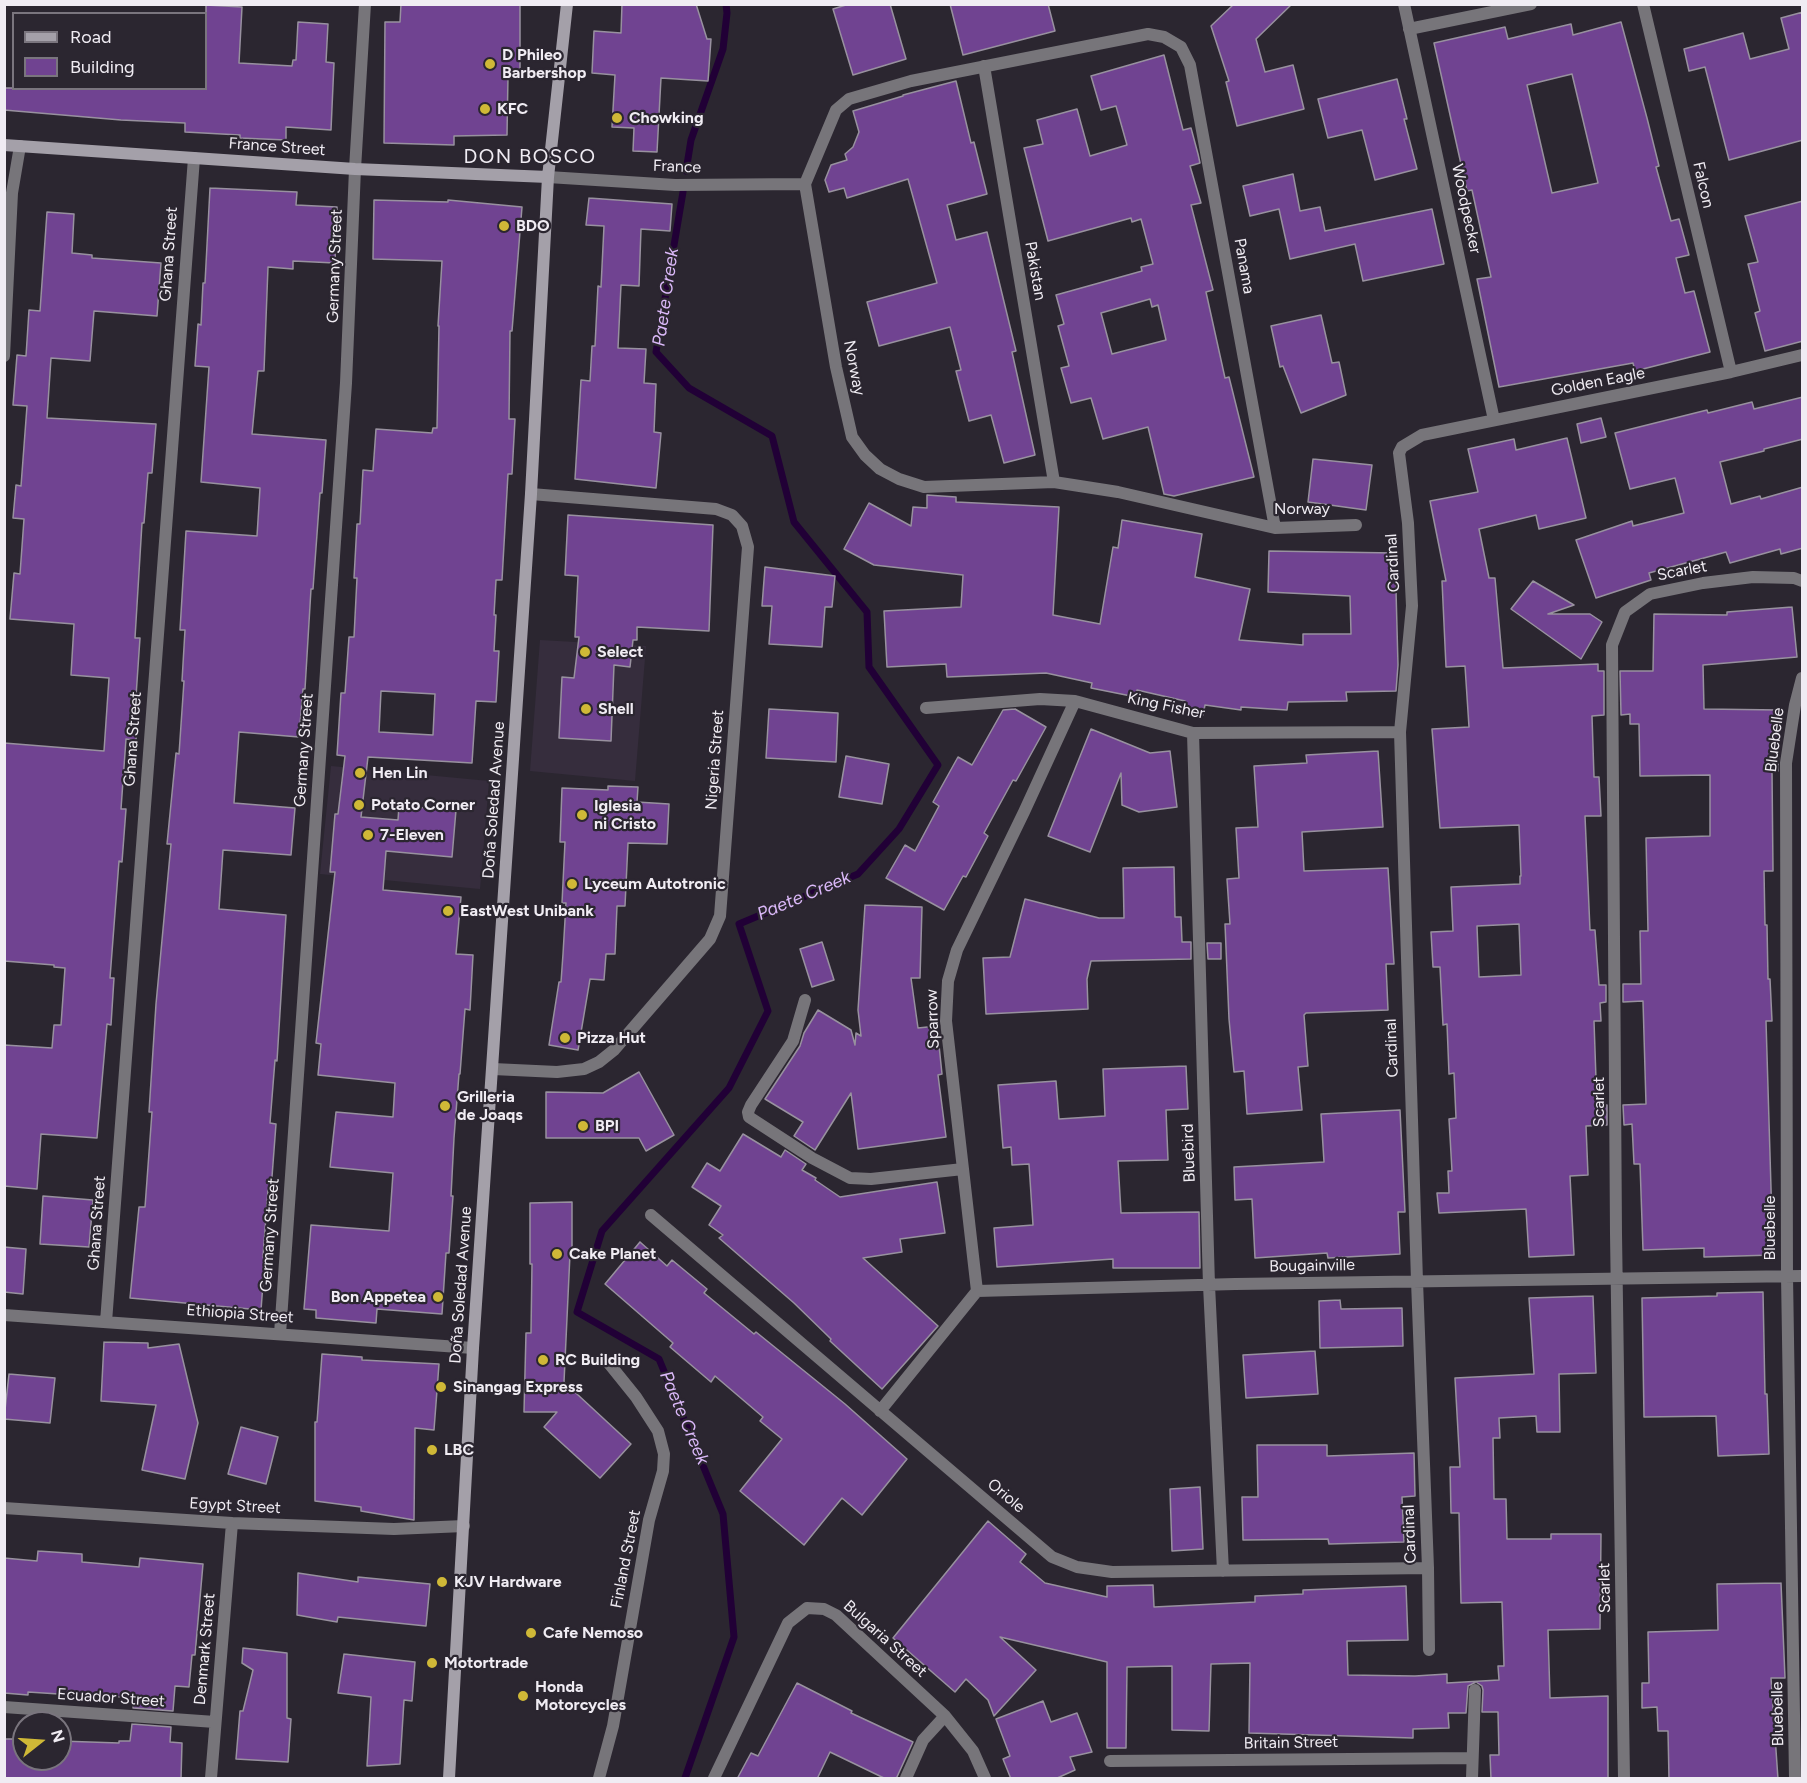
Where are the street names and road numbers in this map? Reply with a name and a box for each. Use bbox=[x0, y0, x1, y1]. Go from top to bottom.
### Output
street label: France Street bbox=[228, 134, 326, 160]
street label: France bbox=[652, 157, 702, 177]
street label: Falcon bbox=[1688, 160, 1718, 210]
street label: Woodpecker bbox=[1447, 162, 1485, 256]
street label: Ghana Street bbox=[156, 206, 182, 302]
street label: Germany Street bbox=[323, 209, 347, 323]
street label: Panama bbox=[1230, 237, 1258, 295]
street label: Pakistan bbox=[1020, 240, 1050, 302]
street label: Norway bbox=[839, 339, 869, 397]
street label: Golden Eagle bbox=[1549, 363, 1647, 401]
street label: Norway bbox=[1274, 499, 1330, 519]
street label: Cardinal bbox=[1382, 533, 1404, 593]
street label: Scarlet bbox=[1655, 557, 1709, 585]
street label: King Fisher bbox=[1126, 688, 1206, 724]
street label: Ghana Street bbox=[120, 691, 146, 787]
street label: Germany Street bbox=[290, 692, 318, 808]
street label: Bluebelle bbox=[1762, 707, 1788, 773]
street label: Nigeria Street bbox=[702, 709, 728, 811]
street label: Doña Soledad Avenue bbox=[479, 721, 509, 879]
street label: Sparrow bbox=[922, 989, 944, 1049]
street label: Cardinal bbox=[1381, 1018, 1403, 1078]
street label: Scarlet bbox=[1589, 1077, 1609, 1127]
street label: Bluebird bbox=[1178, 1123, 1200, 1183]
street label: Ghana Street bbox=[84, 1175, 110, 1271]
street label: Germany Street bbox=[256, 1177, 284, 1293]
street label: Bluebelle bbox=[1760, 1196, 1780, 1260]
street label: Doña Soledad Avenue bbox=[446, 1206, 476, 1364]
street label: Bougainville bbox=[1269, 1256, 1355, 1276]
street label: Ethiopia Street bbox=[186, 1301, 294, 1327]
street label: Oriole bbox=[983, 1475, 1029, 1517]
street label: Egypt Street bbox=[189, 1494, 281, 1518]
street label: Cardinal bbox=[1399, 1504, 1421, 1564]
street label: Finland Street bbox=[607, 1508, 645, 1610]
street label: Scarlet bbox=[1595, 1563, 1615, 1613]
street label: Denmark Street bbox=[191, 1592, 219, 1706]
street label: Bulgaria Street bbox=[839, 1596, 931, 1682]
street label: Bluebelle bbox=[1768, 1681, 1788, 1747]
street label: Ecuador Street bbox=[56, 1685, 166, 1711]
street label: Britain Street bbox=[1244, 1733, 1338, 1753]

